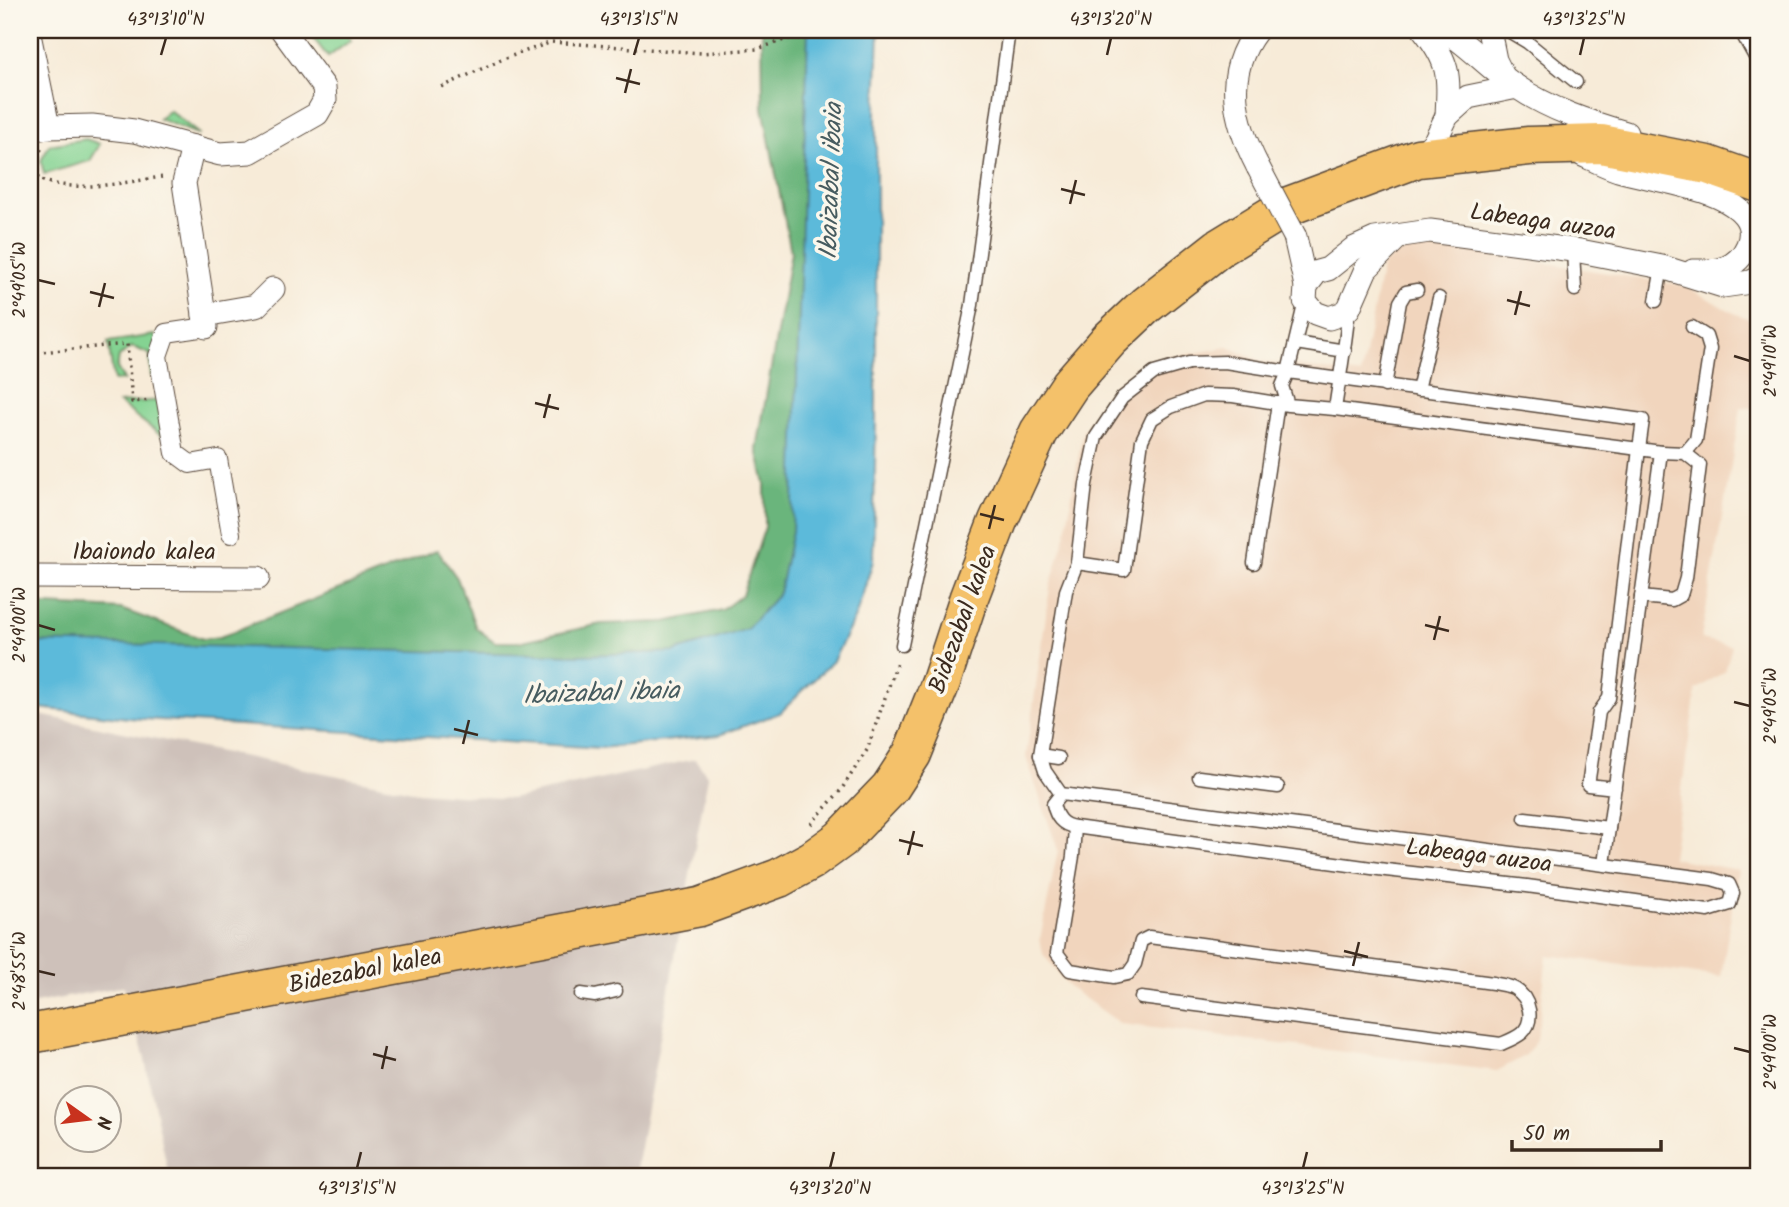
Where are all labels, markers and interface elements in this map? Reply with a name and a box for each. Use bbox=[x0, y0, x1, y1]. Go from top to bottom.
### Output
text: 43°13'10"N bbox=[127, 6, 205, 35]
text: 43°13'15"N bbox=[600, 6, 678, 35]
text: 43°13'20"N bbox=[1070, 6, 1152, 35]
text: 43°13'25"N bbox=[1542, 6, 1626, 35]
water label: Ibaizabal ibaia bbox=[808, 100, 856, 260]
street label: Labeaga auzoa bbox=[1467, 193, 1618, 252]
text: 2°49'05"W bbox=[6, 242, 35, 318]
text: 2°49'10"W bbox=[1757, 325, 1786, 397]
street label: Ibaiondo kalea bbox=[72, 533, 216, 572]
street label: Bidezabal kalea bbox=[919, 540, 1008, 699]
text: 2°49'00"W bbox=[6, 587, 35, 663]
text: 2°49'05"W bbox=[1757, 668, 1786, 744]
water label: Ibaizabal ibaia bbox=[522, 670, 682, 718]
street label: Labeaga auzoa bbox=[1404, 828, 1554, 885]
text: 2°48'55"W bbox=[6, 931, 35, 1011]
street label: Bidezabal kalea bbox=[285, 938, 445, 1005]
text: 2°49'00"W bbox=[1757, 1014, 1786, 1090]
north arrow bbox=[52, 1084, 122, 1154]
scale bar bbox=[1512, 1109, 1661, 1153]
text: N bbox=[87, 1113, 119, 1132]
text: 50 m bbox=[1523, 1118, 1570, 1151]
text: 43°13'15"N bbox=[318, 1175, 396, 1204]
text: 43°13'20"N bbox=[789, 1175, 871, 1204]
text: 43°13'25"N bbox=[1261, 1175, 1345, 1204]

